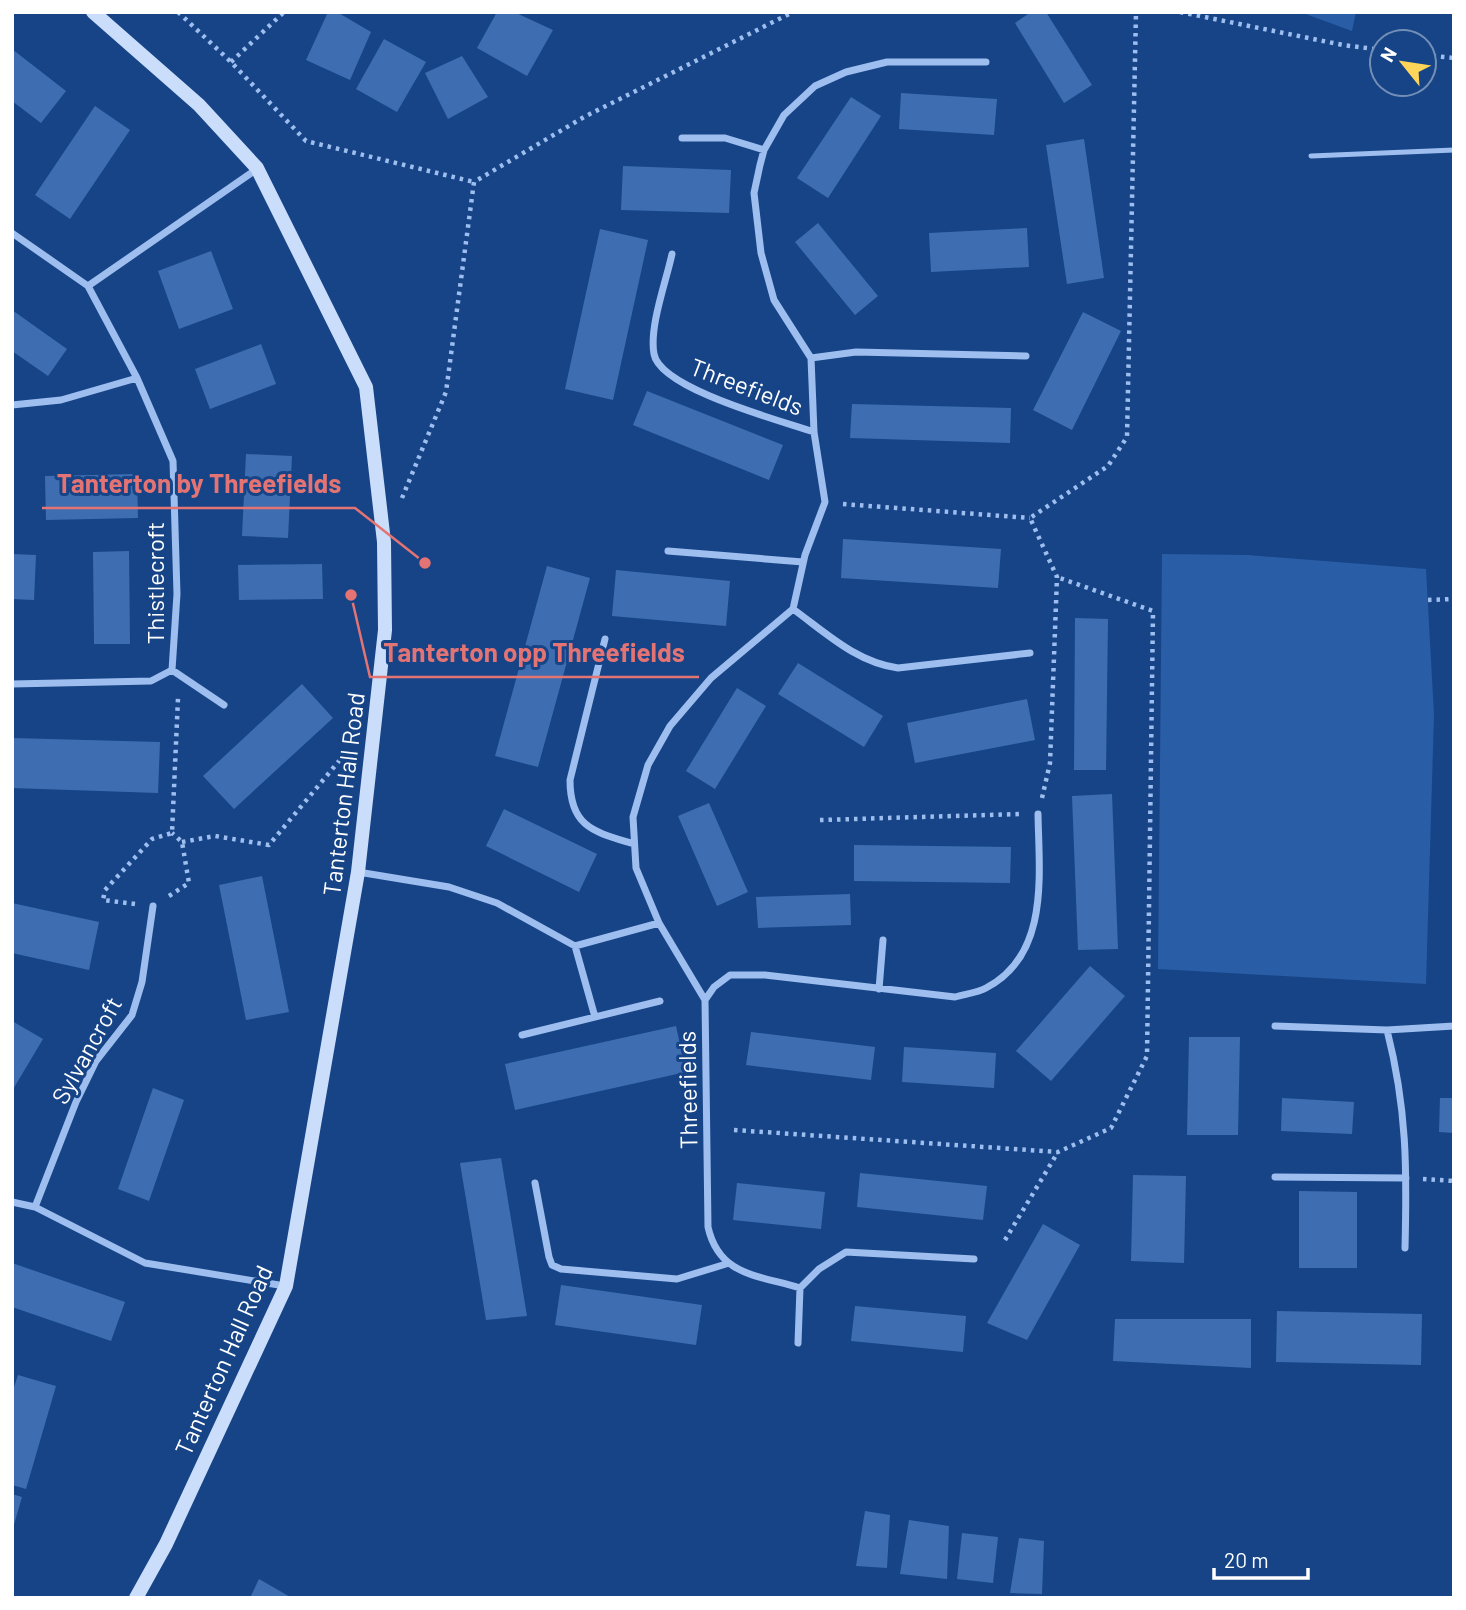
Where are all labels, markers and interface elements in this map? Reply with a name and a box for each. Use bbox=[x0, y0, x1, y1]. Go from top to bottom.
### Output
north arrow bbox=[1368, 28, 1438, 98]
text: N bbox=[1375, 43, 1401, 65]
street label: Threefields bbox=[687, 351, 807, 421]
callout: Tanterton by Threefields bbox=[42, 461, 355, 508]
text: Tanterton by Threefields bbox=[57, 467, 341, 498]
street label: Thistlecroft bbox=[140, 522, 169, 644]
callout: Tanterton opp Threefields bbox=[370, 630, 699, 677]
text: Tanterton opp Threefields bbox=[383, 636, 685, 667]
street label: Tanterton Hall Road bbox=[316, 691, 370, 897]
street label: Sylvancroft bbox=[45, 991, 127, 1109]
street label: Threefields bbox=[671, 1031, 703, 1149]
street label: Tanterton Hall Road bbox=[168, 1261, 278, 1459]
scale bar bbox=[1214, 1536, 1308, 1580]
text: 20 m bbox=[1224, 1547, 1269, 1572]

